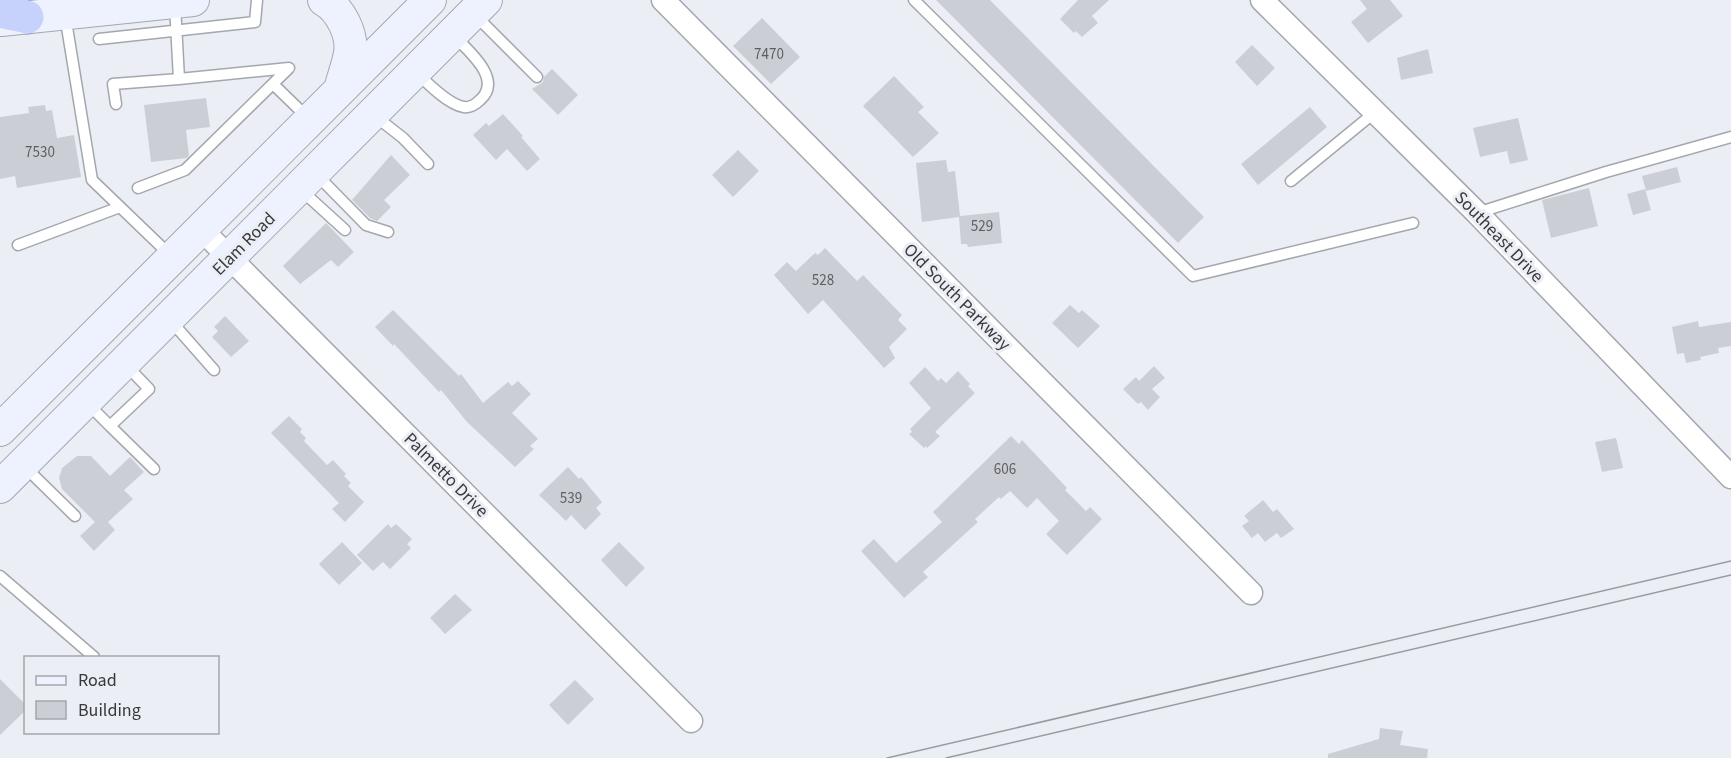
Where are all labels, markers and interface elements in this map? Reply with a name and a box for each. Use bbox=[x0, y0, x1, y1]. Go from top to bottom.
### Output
house number: 7470 bbox=[754, 44, 784, 65]
house number: 7530 bbox=[25, 142, 55, 163]
street label: Southeast Drive bbox=[1449, 186, 1549, 288]
street label: Elam Road bbox=[207, 207, 281, 281]
house number: 529 bbox=[971, 216, 993, 237]
street label: Old South Parkway bbox=[898, 238, 1017, 357]
house number: 528 bbox=[812, 270, 834, 291]
street label: Palmetto Drive bbox=[398, 427, 494, 523]
house number: 606 bbox=[994, 459, 1016, 480]
house number: 539 bbox=[560, 488, 582, 509]
legend bbox=[24, 656, 219, 734]
text: Road bbox=[78, 668, 117, 693]
text: Building bbox=[78, 698, 141, 723]

